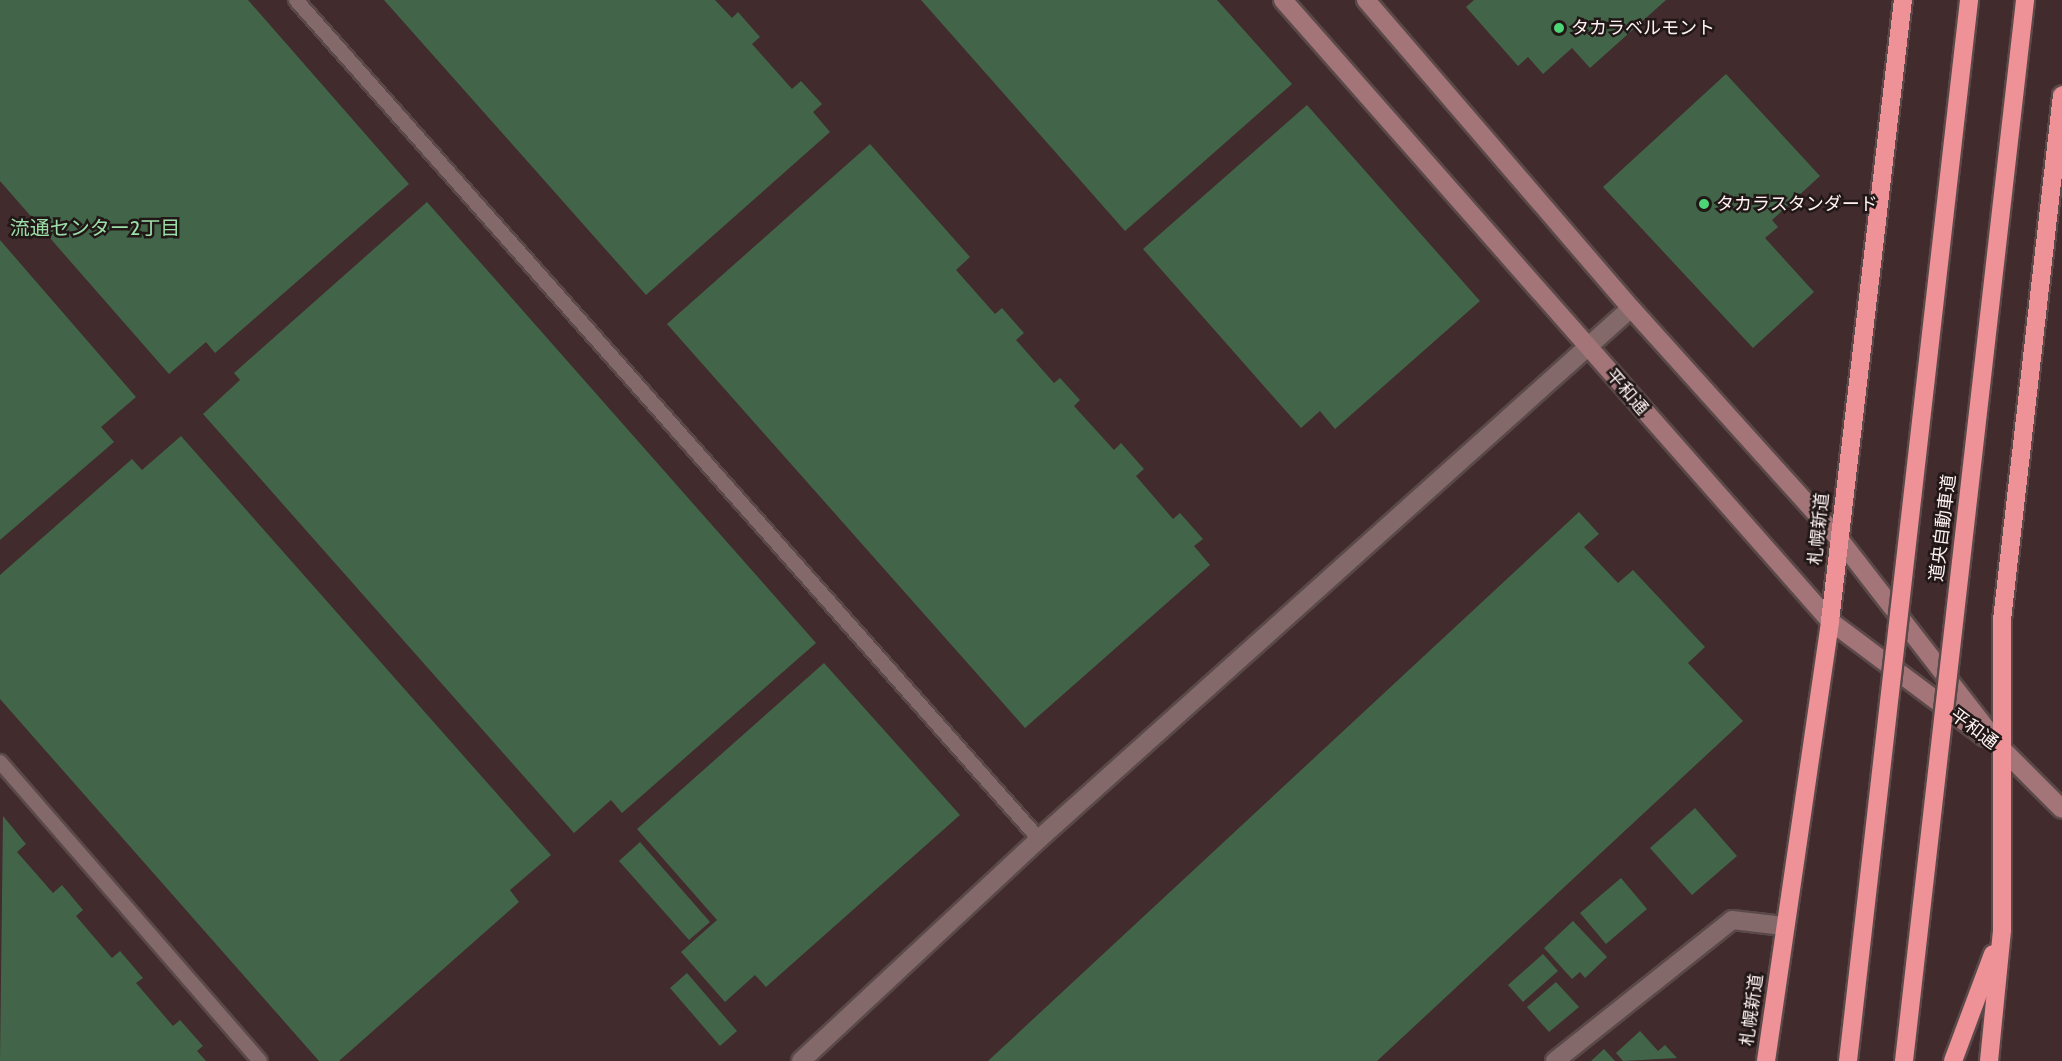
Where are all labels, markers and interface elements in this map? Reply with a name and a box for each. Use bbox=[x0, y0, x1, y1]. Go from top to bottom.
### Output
place label: タカラベルモント bbox=[1571, 17, 1715, 39]
marker: タカラベルモント bbox=[1552, 21, 1566, 35]
place label: タカラスタンダード bbox=[1716, 193, 1878, 215]
marker: タカラスタンダード bbox=[1697, 197, 1711, 211]
district label: 流通センター2丁目 bbox=[10, 216, 180, 240]
street label: 平和通 bbox=[1601, 365, 1653, 419]
street label: 道央自動車道 bbox=[1926, 473, 1960, 583]
street label: 札幌新道 bbox=[1804, 492, 1834, 566]
street label: 平和通 bbox=[1946, 704, 2002, 754]
street label: 札幌新道 bbox=[1736, 973, 1768, 1047]

